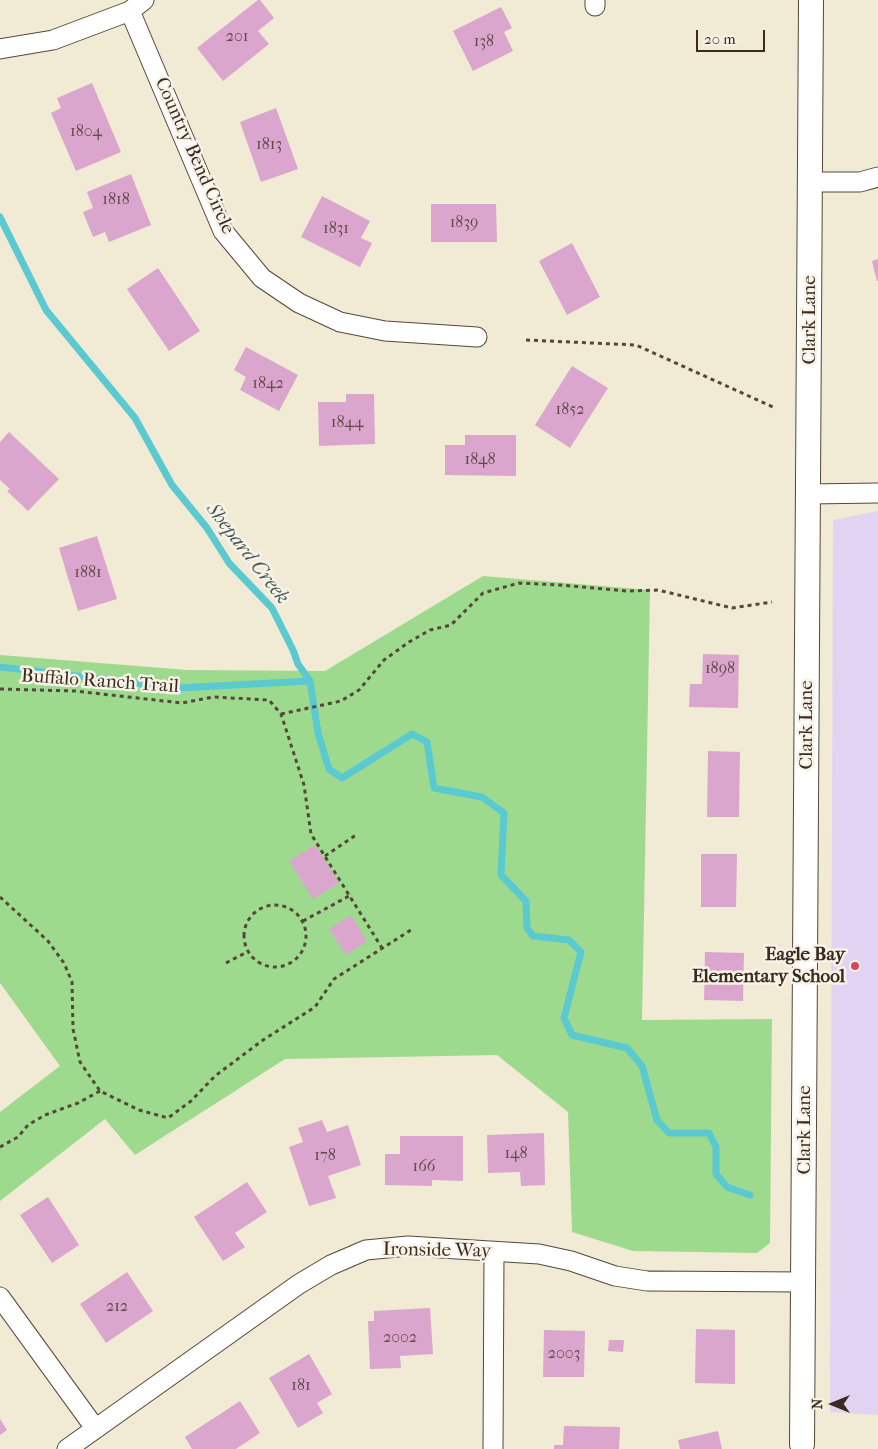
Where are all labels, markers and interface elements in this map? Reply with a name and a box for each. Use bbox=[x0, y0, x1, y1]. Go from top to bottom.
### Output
scale bar bbox=[698, 20, 767, 52]
house number: 201 bbox=[226, 27, 248, 47]
text: 20 m bbox=[704, 30, 736, 48]
house number: 138 bbox=[474, 32, 494, 52]
street label: Country Bend Circle bbox=[149, 74, 239, 238]
house number: 1804 bbox=[70, 122, 102, 142]
house number: 1813 bbox=[256, 135, 282, 155]
house number: 1818 bbox=[102, 190, 130, 210]
house number: 1839 bbox=[450, 213, 478, 233]
house number: 1831 bbox=[323, 219, 349, 239]
street label: Clark Lane bbox=[799, 275, 821, 365]
house number: 1842 bbox=[252, 374, 284, 394]
house number: 1852 bbox=[556, 400, 584, 420]
house number: 1844 bbox=[331, 413, 363, 433]
house number: 1848 bbox=[464, 450, 496, 470]
water label: Shepard Creek bbox=[200, 499, 294, 609]
house number: 1881 bbox=[74, 563, 102, 583]
house number: 1898 bbox=[705, 659, 735, 679]
street label: Buffalo Ranch Trail bbox=[20, 665, 180, 699]
street label: Clark Lane bbox=[796, 680, 818, 770]
place label: Eagle Bay Elementary School bbox=[692, 944, 845, 988]
marker: Eagle Bay Elementary School bbox=[849, 960, 861, 972]
street label: Clark Lane bbox=[794, 1085, 816, 1175]
house number: 148 bbox=[504, 1144, 528, 1164]
house number: 178 bbox=[314, 1146, 336, 1166]
house number: 166 bbox=[413, 1157, 435, 1177]
street label: Ironside Way bbox=[383, 1239, 491, 1263]
house number: 212 bbox=[106, 1297, 128, 1317]
house number: 2002 bbox=[383, 1328, 417, 1348]
house number: 2003 bbox=[548, 1344, 580, 1364]
house number: 181 bbox=[291, 1376, 311, 1396]
north arrow bbox=[808, 1379, 858, 1429]
text: N bbox=[809, 1399, 826, 1409]

